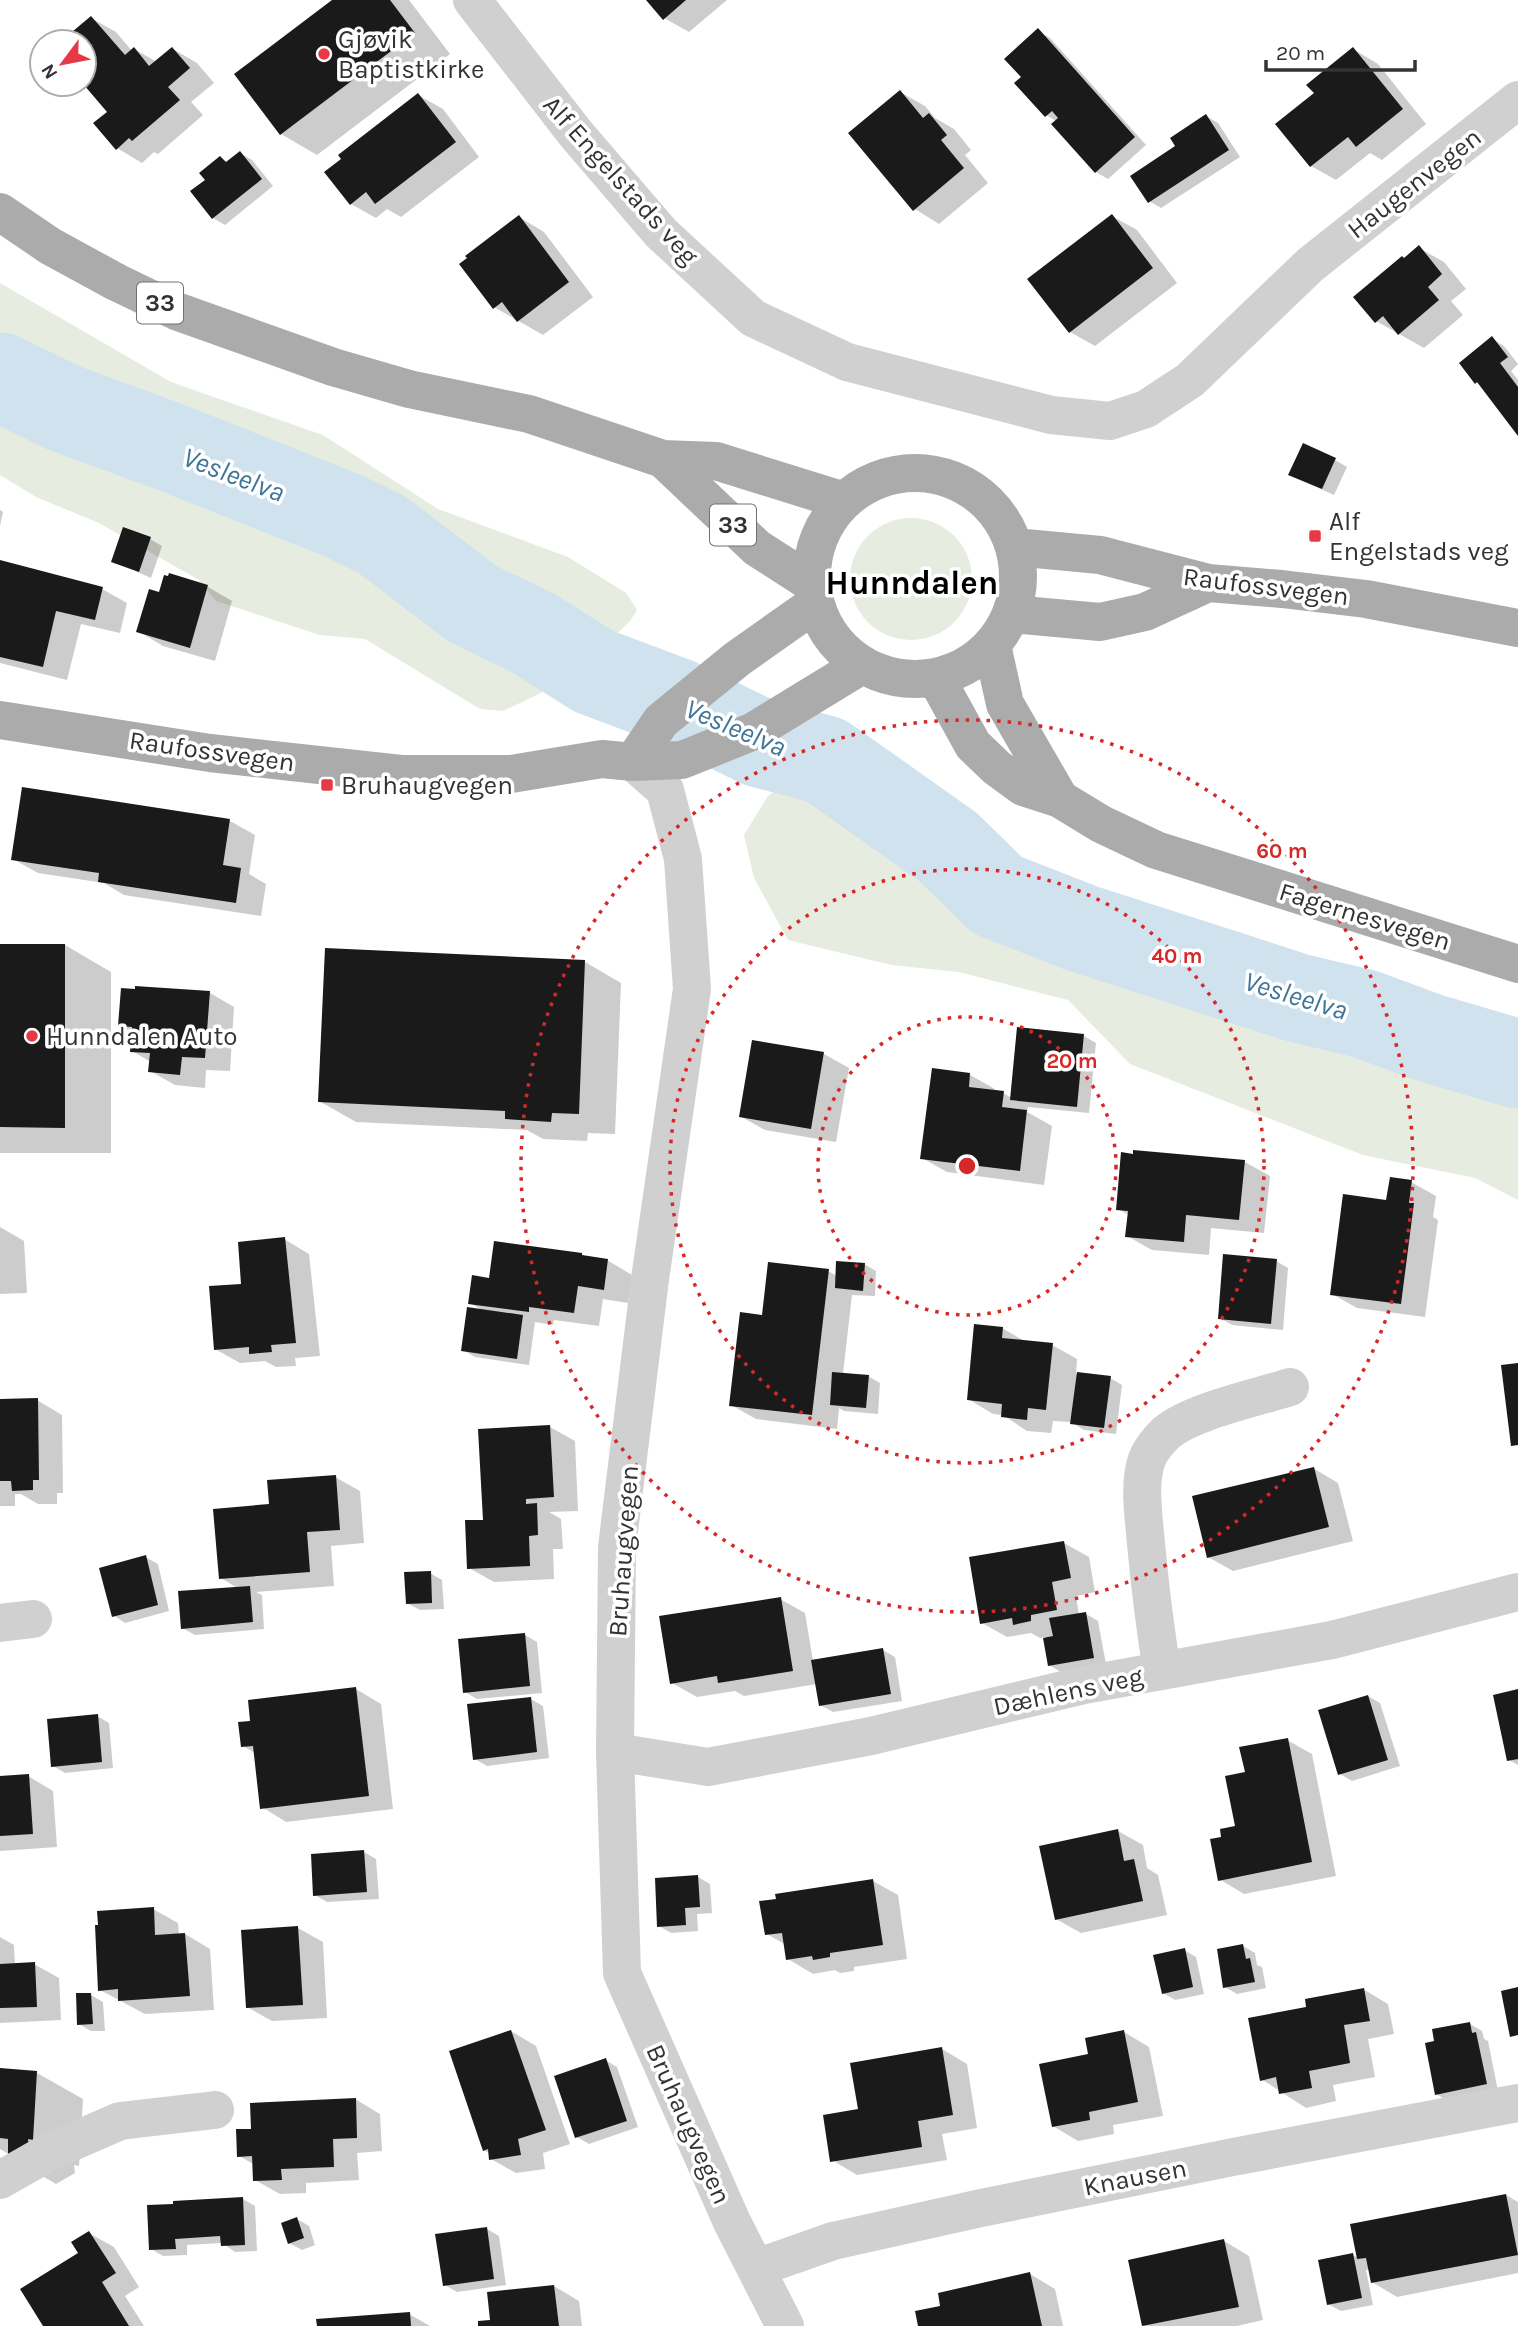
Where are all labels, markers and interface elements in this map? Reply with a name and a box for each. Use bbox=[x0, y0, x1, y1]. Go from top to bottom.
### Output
place label: Gjøvik Baptistkirke bbox=[338, 24, 484, 85]
north arrow bbox=[28, 28, 98, 98]
scale bar bbox=[1266, 28, 1415, 72]
text: 20 m bbox=[1276, 41, 1325, 65]
marker: Gjøvik Baptistkirke bbox=[316, 46, 332, 62]
text: N bbox=[36, 60, 62, 83]
street label: Alf Engelstads veg bbox=[537, 89, 705, 272]
street label: Haugenvegen bbox=[1341, 122, 1487, 245]
road number: 33 bbox=[137, 282, 183, 324]
water label: Vesleelva bbox=[178, 440, 289, 509]
road number: 33 bbox=[710, 504, 756, 546]
place label: Alf Engelstads veg bbox=[1329, 506, 1509, 567]
marker: Alf Engelstads veg bbox=[1307, 528, 1323, 544]
street label: Raufossvegen bbox=[1181, 561, 1350, 612]
district label: Hunndalen bbox=[826, 564, 998, 602]
water label: Vesleelva bbox=[680, 691, 791, 763]
street label: Raufossvegen bbox=[127, 725, 297, 778]
place label: Bruhaugvegen bbox=[341, 770, 513, 801]
marker: Bruhaugvegen bbox=[319, 777, 335, 793]
text: 60 m bbox=[1256, 839, 1308, 863]
street label: Fagernesvegen bbox=[1275, 876, 1454, 957]
text: 40 m bbox=[1151, 944, 1203, 968]
water label: Vesleelva bbox=[1240, 964, 1352, 1027]
place label: Hunndalen Auto bbox=[46, 1021, 237, 1052]
marker: Hunndalen Auto bbox=[24, 1028, 40, 1044]
text: 20 m bbox=[1046, 1049, 1098, 1073]
centre of rings bbox=[955, 1154, 979, 1178]
street label: Bruhaugvegen bbox=[602, 1464, 645, 1638]
street label: Dæhlens veg bbox=[990, 1660, 1146, 1722]
street label: Bruhaugvegen bbox=[639, 2039, 738, 2209]
street label: Knausen bbox=[1081, 2152, 1189, 2203]

